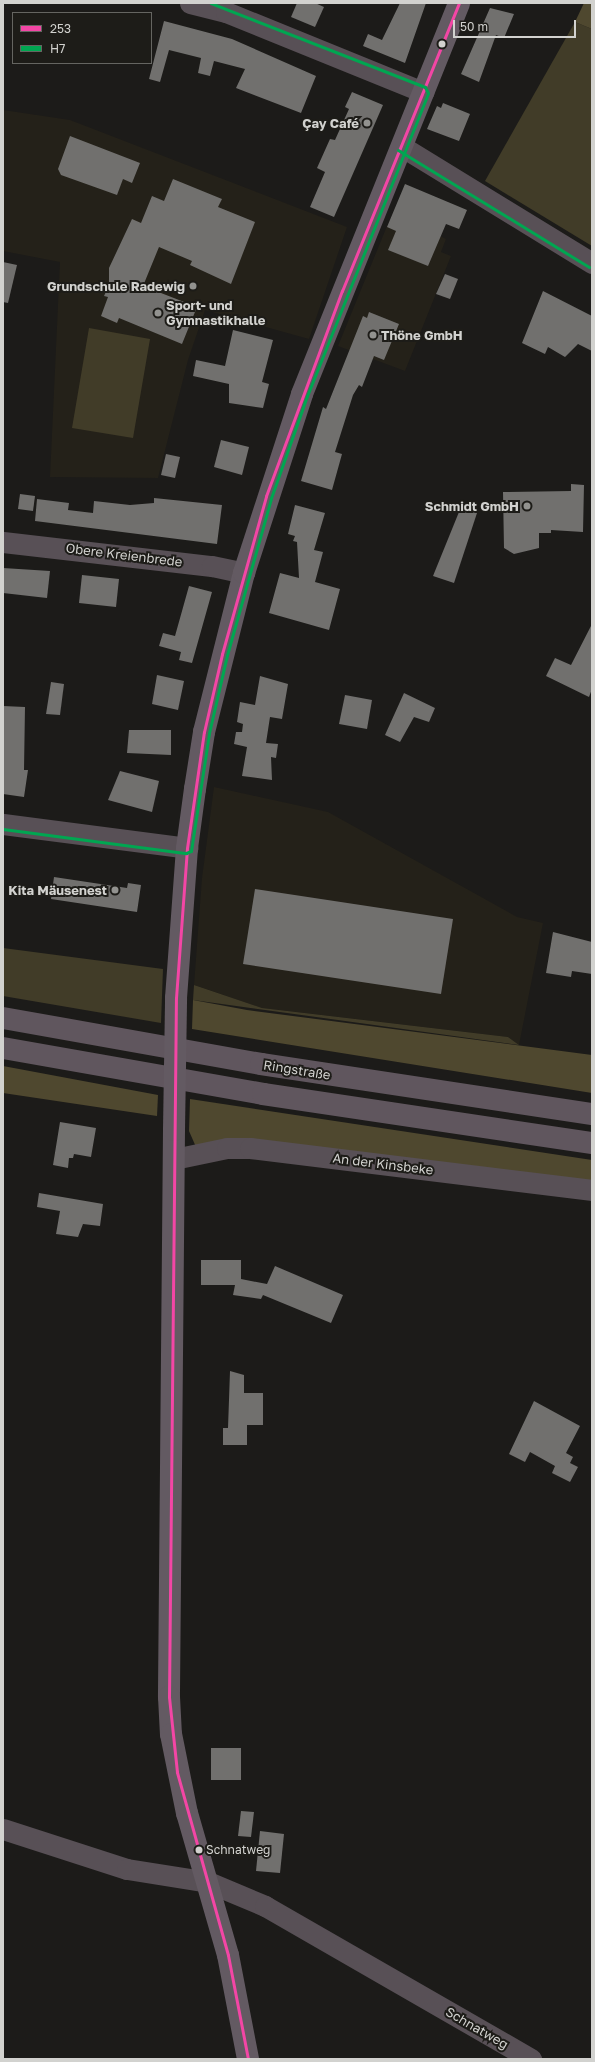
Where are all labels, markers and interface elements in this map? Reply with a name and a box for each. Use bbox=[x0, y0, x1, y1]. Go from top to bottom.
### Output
legend bbox=[12, 12, 152, 64]
scale bar bbox=[455, 12, 578, 38]
text: 50 m bbox=[460, 19, 488, 34]
text: 253 bbox=[50, 21, 71, 36]
unlabelled marker bbox=[437, 39, 447, 49]
text: H7 bbox=[50, 41, 65, 56]
place label: Çay Café bbox=[302, 115, 359, 131]
marker: Çay Café bbox=[362, 118, 372, 128]
place label: Grundschule Radewig bbox=[47, 278, 185, 294]
marker: Grundschule Radewig bbox=[188, 281, 198, 291]
place label: Sport- und Gymnastikhalle bbox=[166, 298, 265, 329]
marker: Sport- und Gymnastikhalle bbox=[153, 308, 163, 318]
place label: Thöne GmbH bbox=[381, 327, 463, 343]
marker: Thöne GmbH bbox=[368, 330, 378, 340]
place label: Schmidt GmbH bbox=[425, 498, 519, 514]
marker: Schmidt GmbH bbox=[522, 501, 532, 511]
street label: Obere Kreienbrede bbox=[65, 540, 183, 570]
place label: Kita Mäusenest bbox=[8, 882, 107, 898]
marker: Kita Mäusenest bbox=[110, 885, 120, 895]
street label: Ringstraße bbox=[262, 1057, 332, 1083]
street label: An der Kinsbeke bbox=[332, 1150, 434, 1178]
place label: Schnatweg bbox=[206, 1843, 270, 1857]
marker: Schnatweg bbox=[194, 1845, 204, 1855]
street label: Schnatweg bbox=[443, 2004, 511, 2052]

